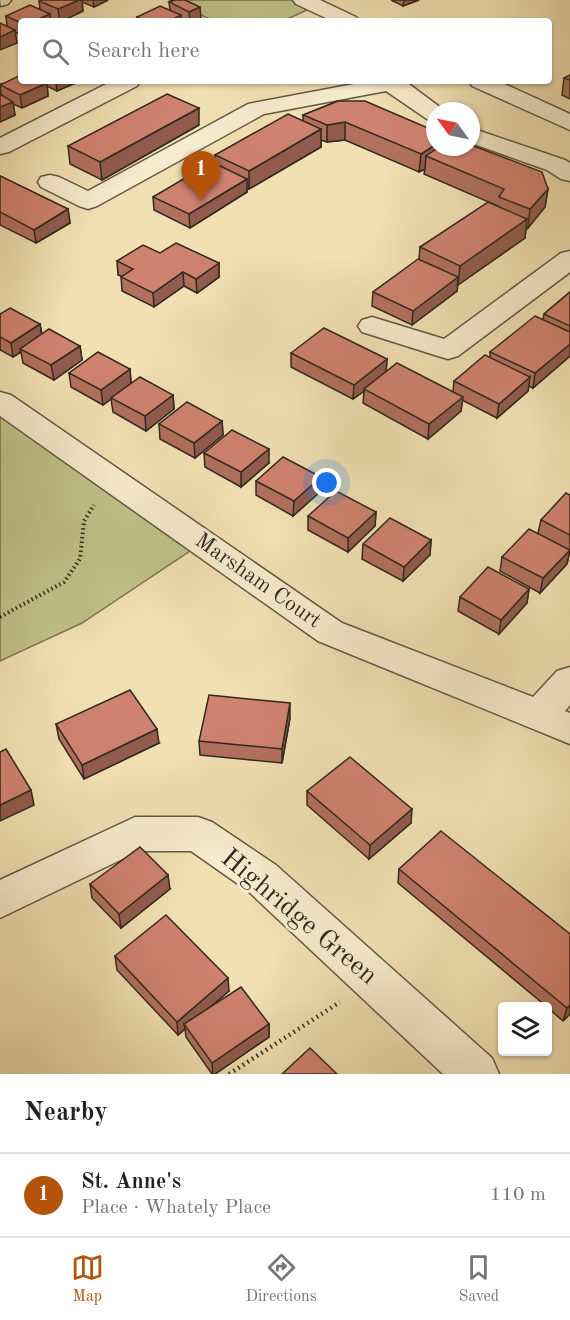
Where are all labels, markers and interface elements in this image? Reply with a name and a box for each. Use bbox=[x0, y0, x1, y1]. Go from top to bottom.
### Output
search box bbox=[18, 18, 552, 84]
icon: search bbox=[39, 35, 72, 68]
text: Search here bbox=[87, 40, 200, 62]
north arrow bbox=[426, 102, 480, 156]
pin: 1 bbox=[182, 152, 220, 201]
your location bbox=[312, 468, 341, 497]
street label: Marsham Court bbox=[191, 529, 325, 633]
street label: Highridge Green bbox=[216, 844, 382, 990]
map controls bbox=[498, 1002, 552, 1056]
button: layers bbox=[498, 1002, 552, 1056]
text: Nearby bbox=[24, 1100, 108, 1126]
text: St. Anne's bbox=[81, 1171, 181, 1193]
text: 1 bbox=[38, 1185, 49, 1205]
text: 110 m bbox=[490, 1185, 546, 1205]
text: Place · Whately Place bbox=[81, 1198, 271, 1218]
tab: Map bbox=[71, 1251, 104, 1307]
tab: Directions bbox=[246, 1251, 317, 1307]
tab: Saved bbox=[458, 1251, 499, 1307]

